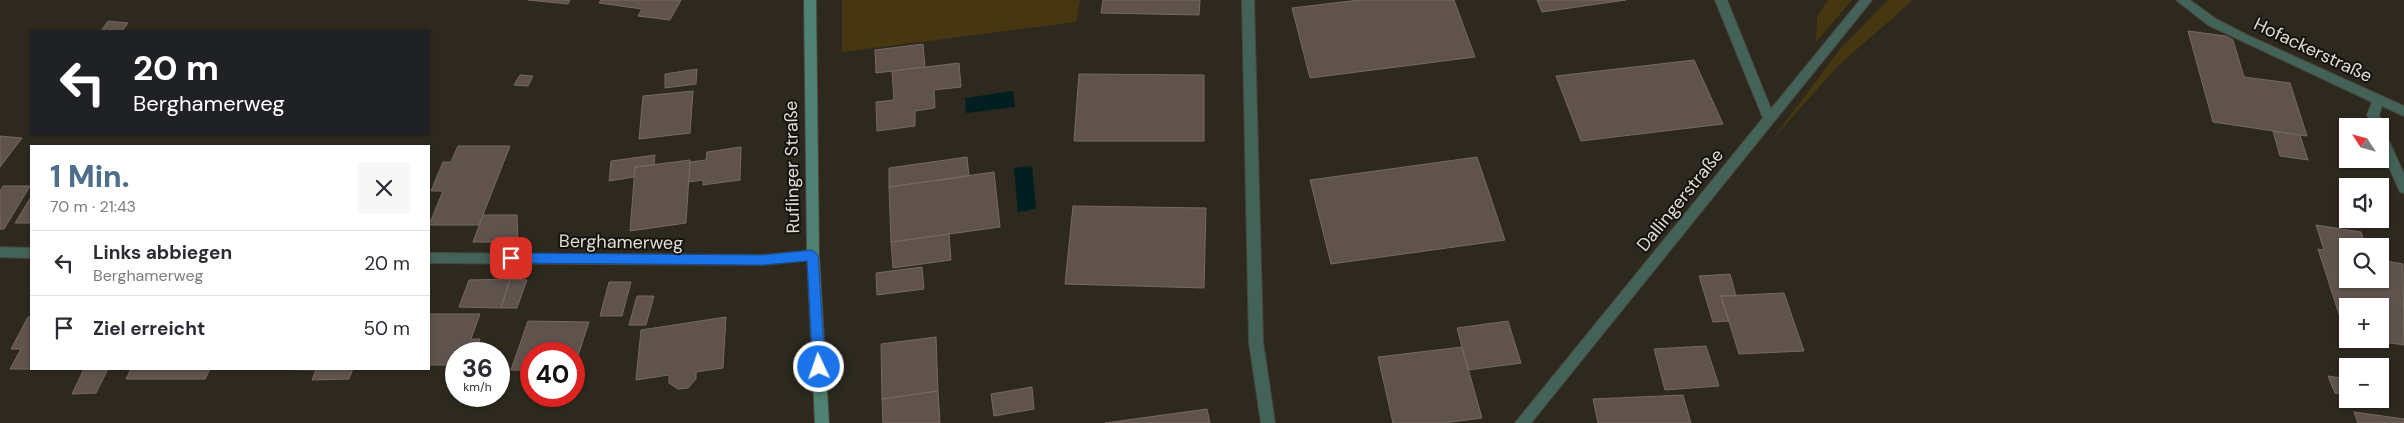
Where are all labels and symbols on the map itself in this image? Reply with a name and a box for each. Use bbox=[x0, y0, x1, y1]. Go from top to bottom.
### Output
street label: Hofackerstraße bbox=[2250, 12, 2376, 88]
street label: Ruflinger Straße bbox=[779, 100, 805, 234]
north arrow bbox=[2339, 118, 2389, 168]
street label: Dallingerstraße bbox=[1631, 144, 1729, 256]
street label: Berghamerweg bbox=[559, 229, 683, 255]
pin bbox=[490, 237, 532, 279]
position arrow bbox=[792, 340, 844, 392]
speed limit sign: 40 bbox=[520, 342, 585, 407]

